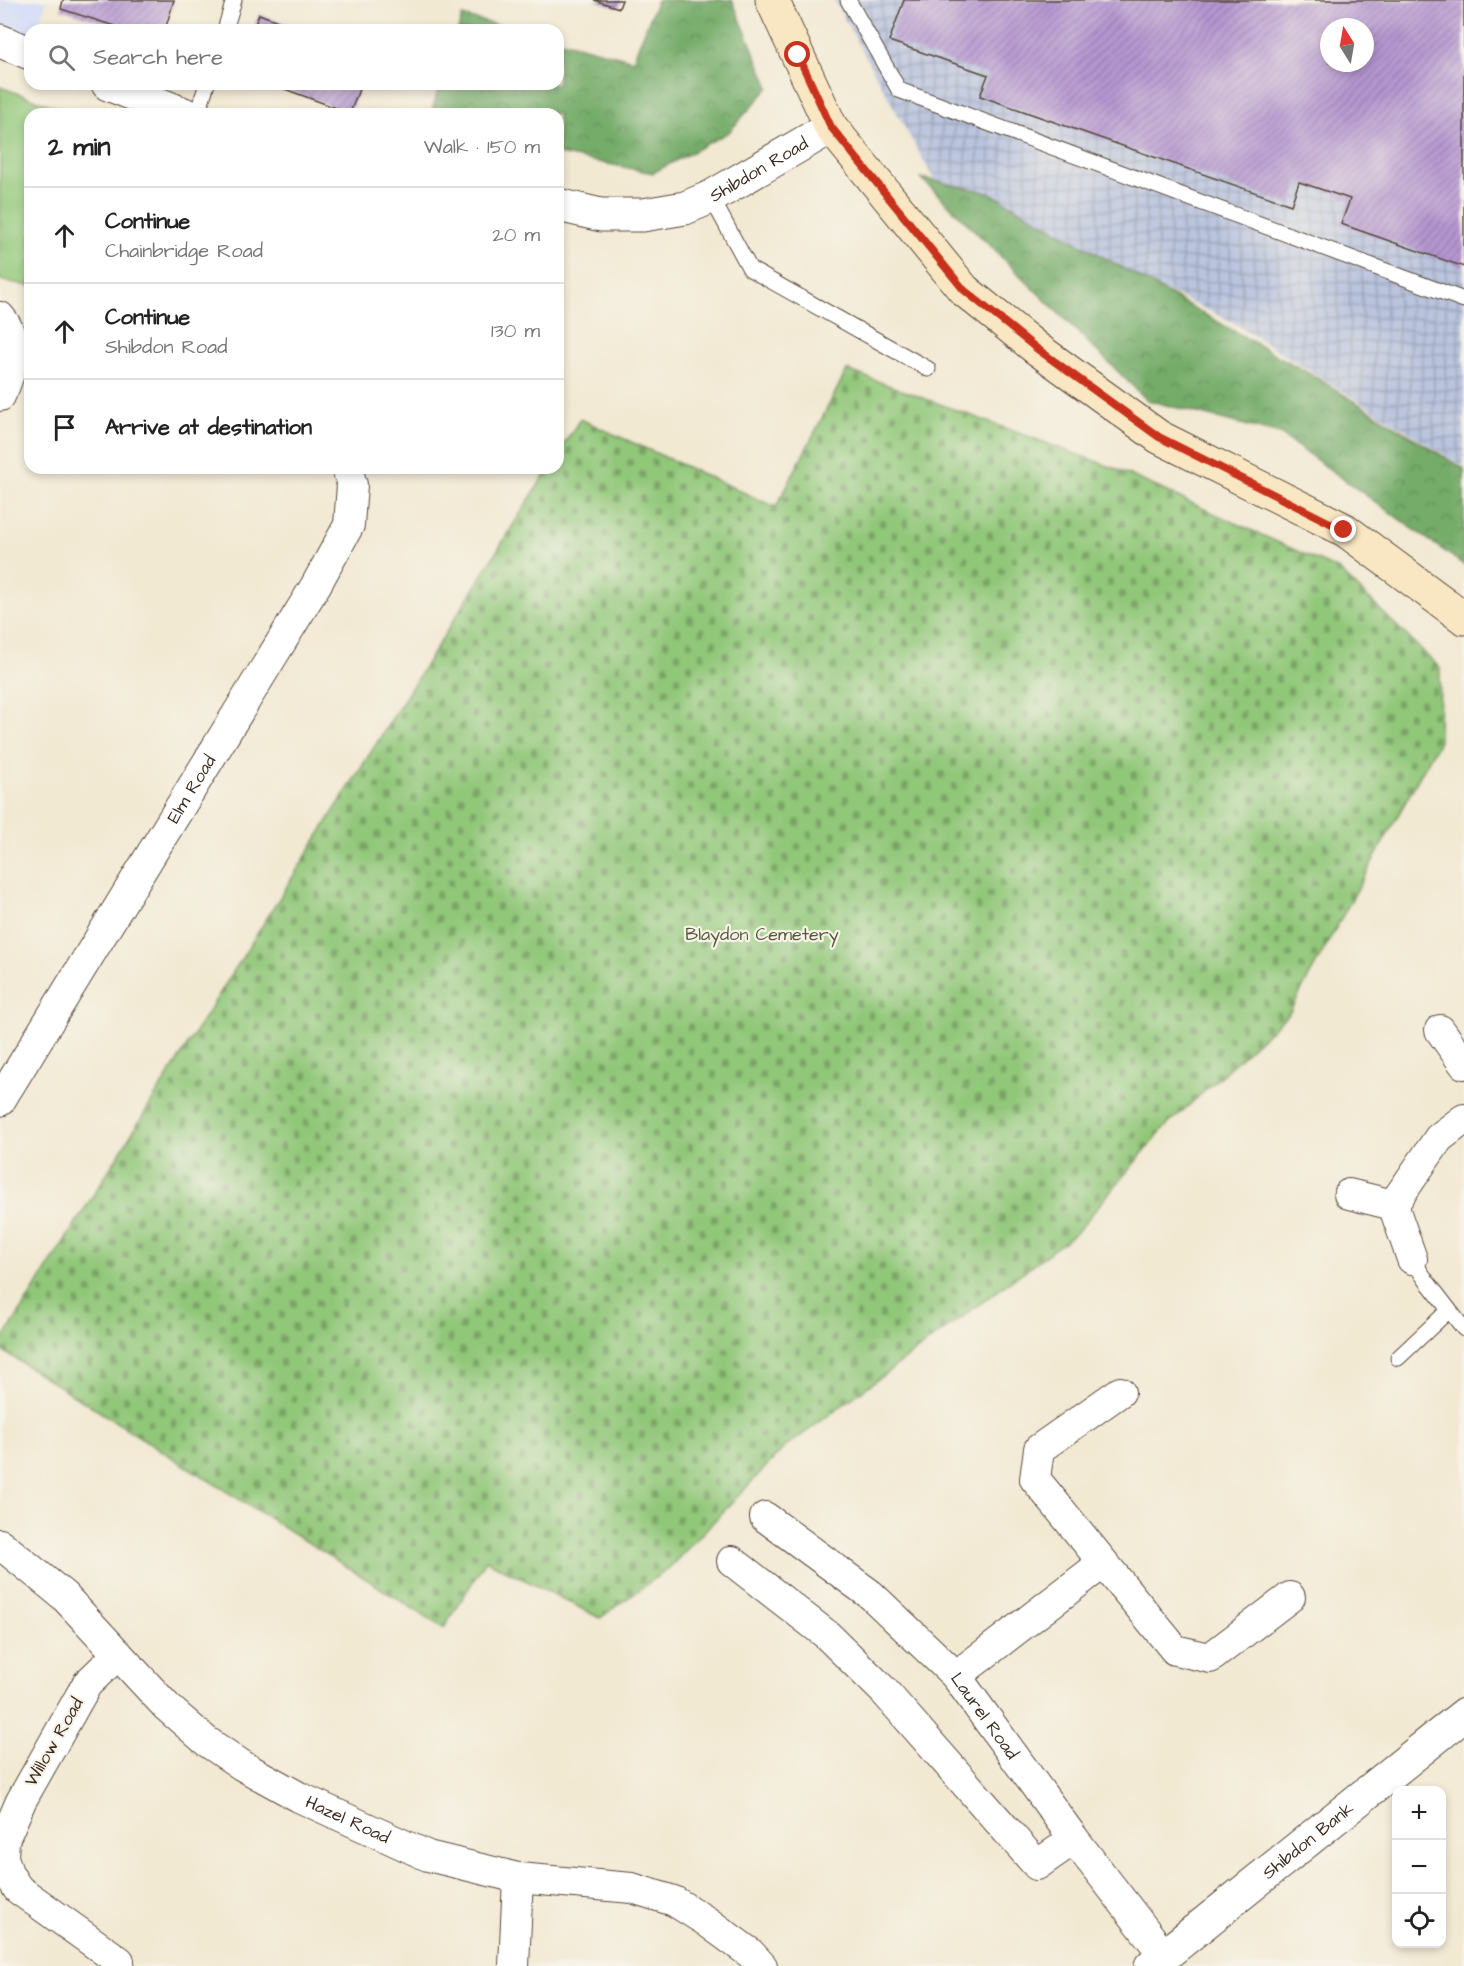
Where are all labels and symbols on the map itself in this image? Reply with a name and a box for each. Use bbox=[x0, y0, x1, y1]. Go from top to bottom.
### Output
north arrow bbox=[1320, 18, 1374, 72]
route start bbox=[784, 41, 810, 67]
street label: Shibdon Road bbox=[705, 131, 812, 208]
route end bbox=[1330, 516, 1356, 542]
street label: Elm Road bbox=[161, 750, 222, 828]
park label: Blaydon Cemetery bbox=[685, 922, 839, 948]
street label: Laurel Road bbox=[945, 1667, 1025, 1764]
street label: Willow Road bbox=[19, 1693, 89, 1791]
street label: Hazel Road bbox=[302, 1789, 394, 1849]
street label: Shibdon Bank bbox=[1257, 1796, 1359, 1885]

